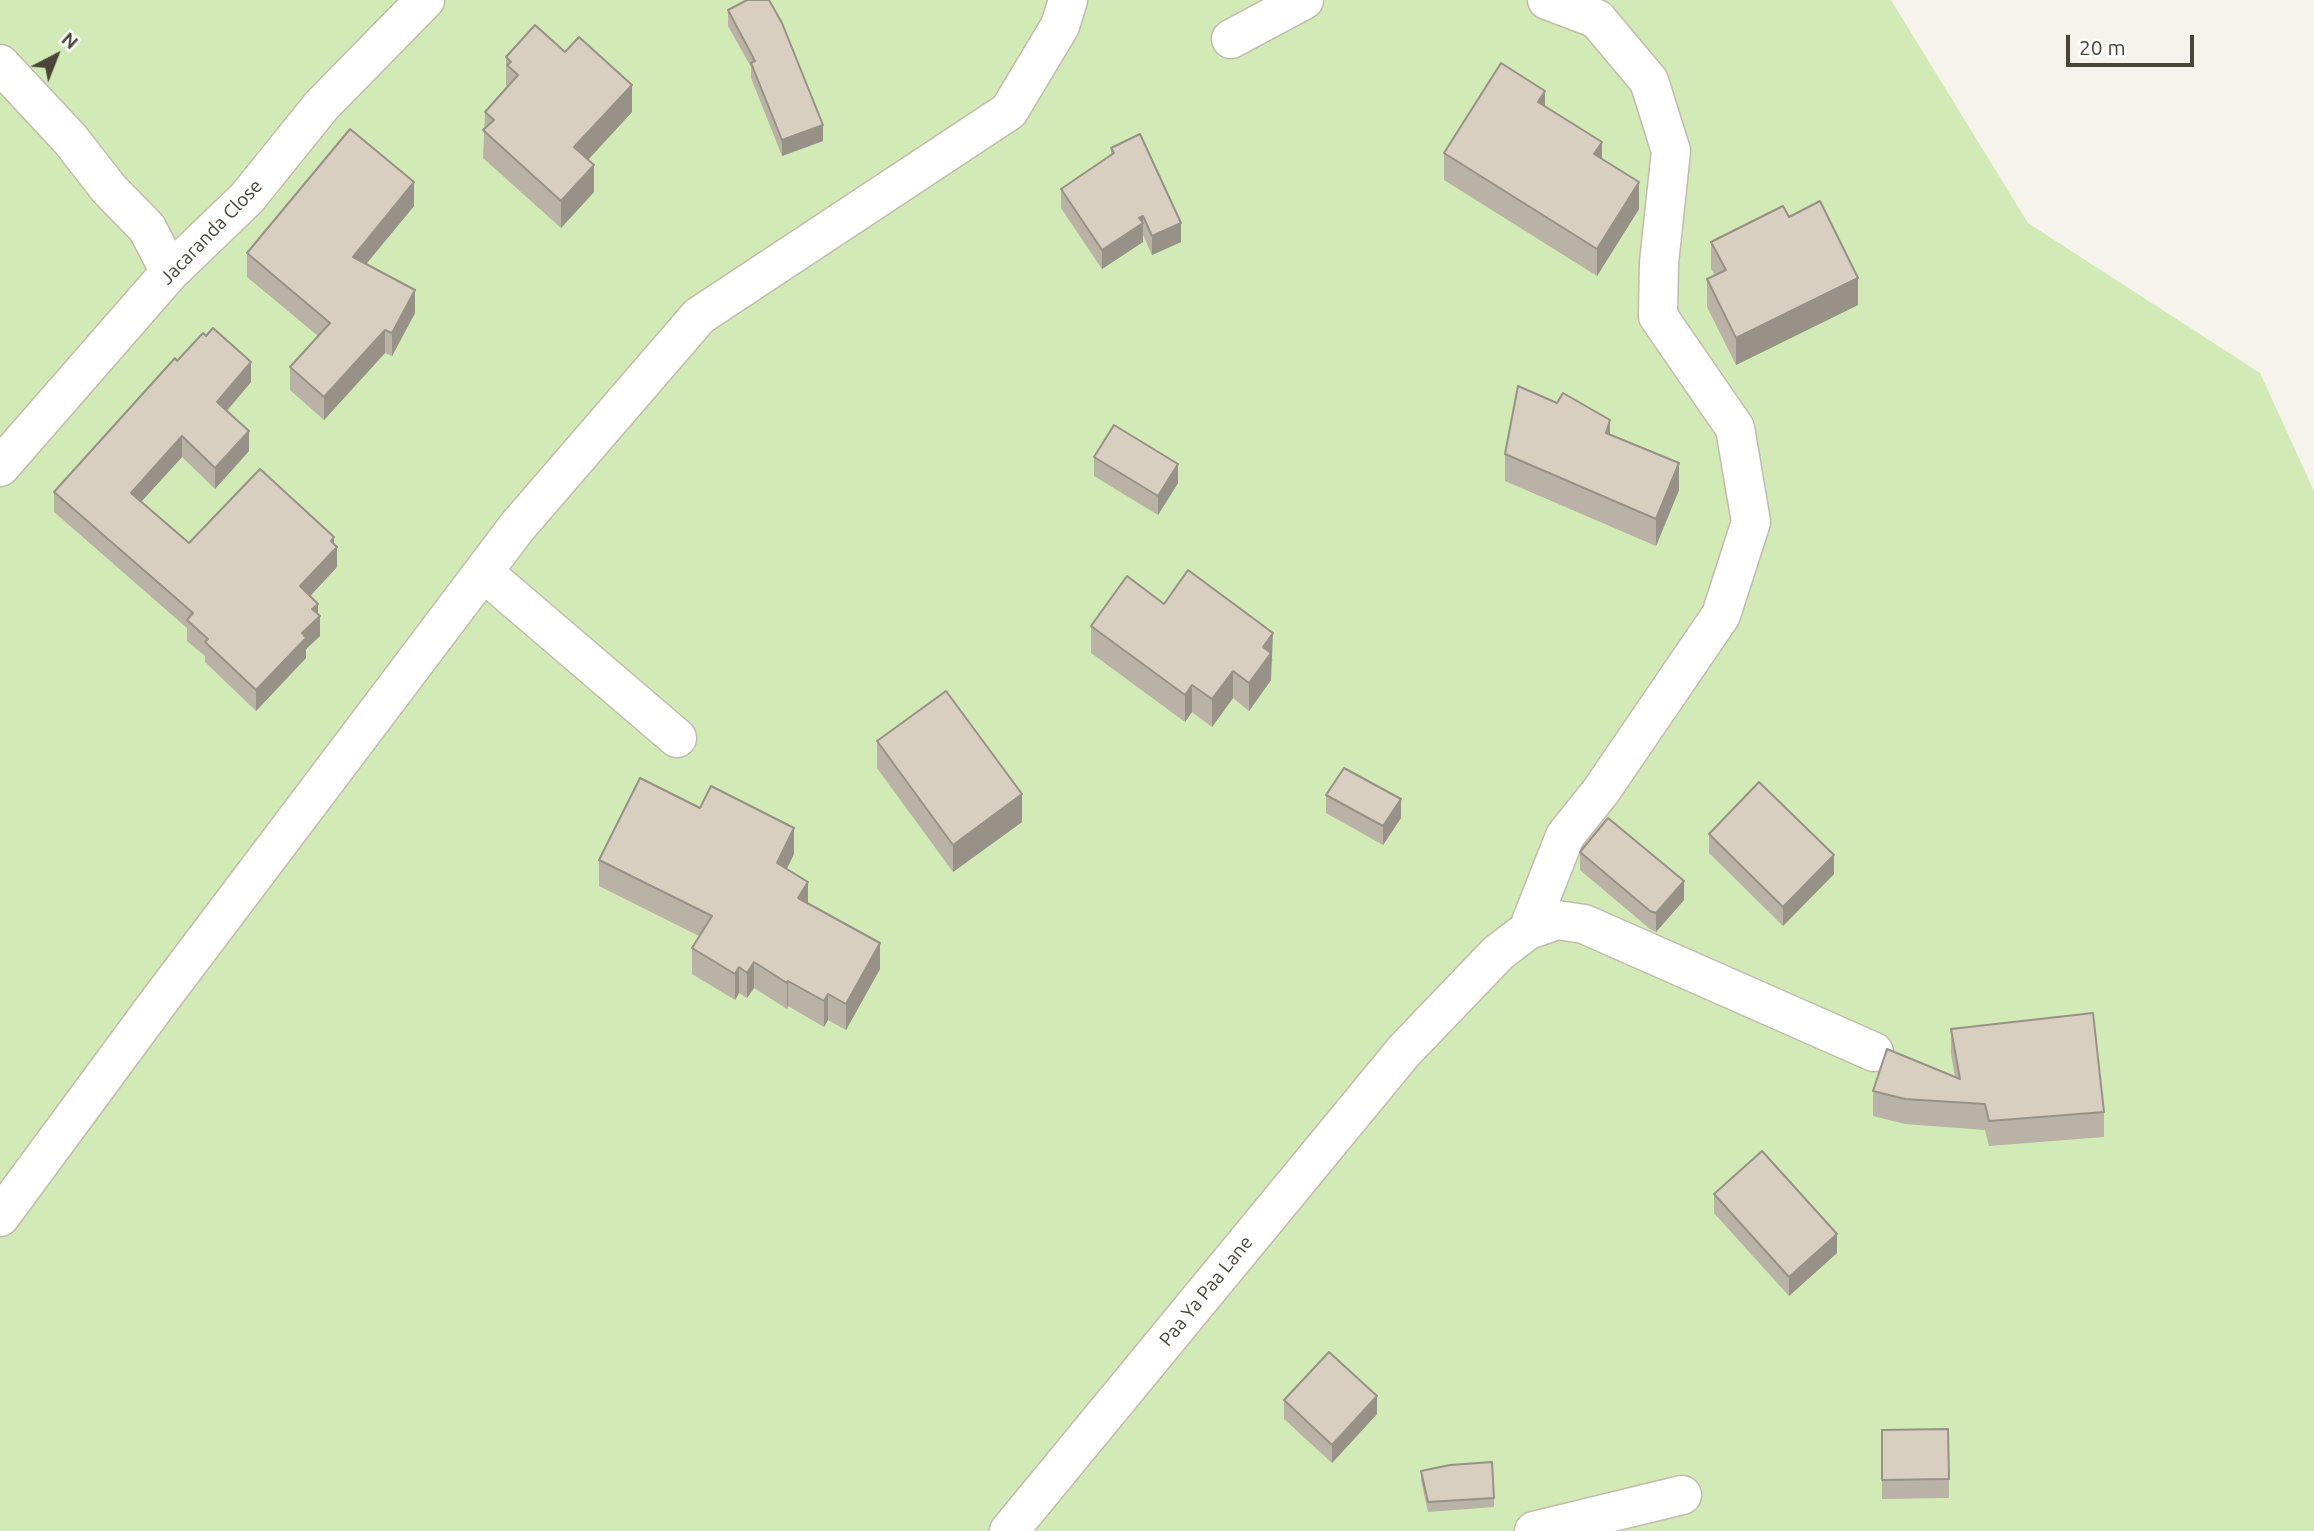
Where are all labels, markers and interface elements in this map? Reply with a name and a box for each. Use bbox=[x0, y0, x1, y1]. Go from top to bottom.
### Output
north arrow bbox=[21, 21, 91, 91]
scale bar bbox=[2069, 21, 2197, 65]
text: N bbox=[57, 27, 83, 53]
text: 20 m bbox=[2079, 35, 2126, 59]
street label: Jacaranda Close bbox=[155, 175, 267, 289]
street label: Paa Ya Paa Lane bbox=[1155, 1231, 1257, 1351]

